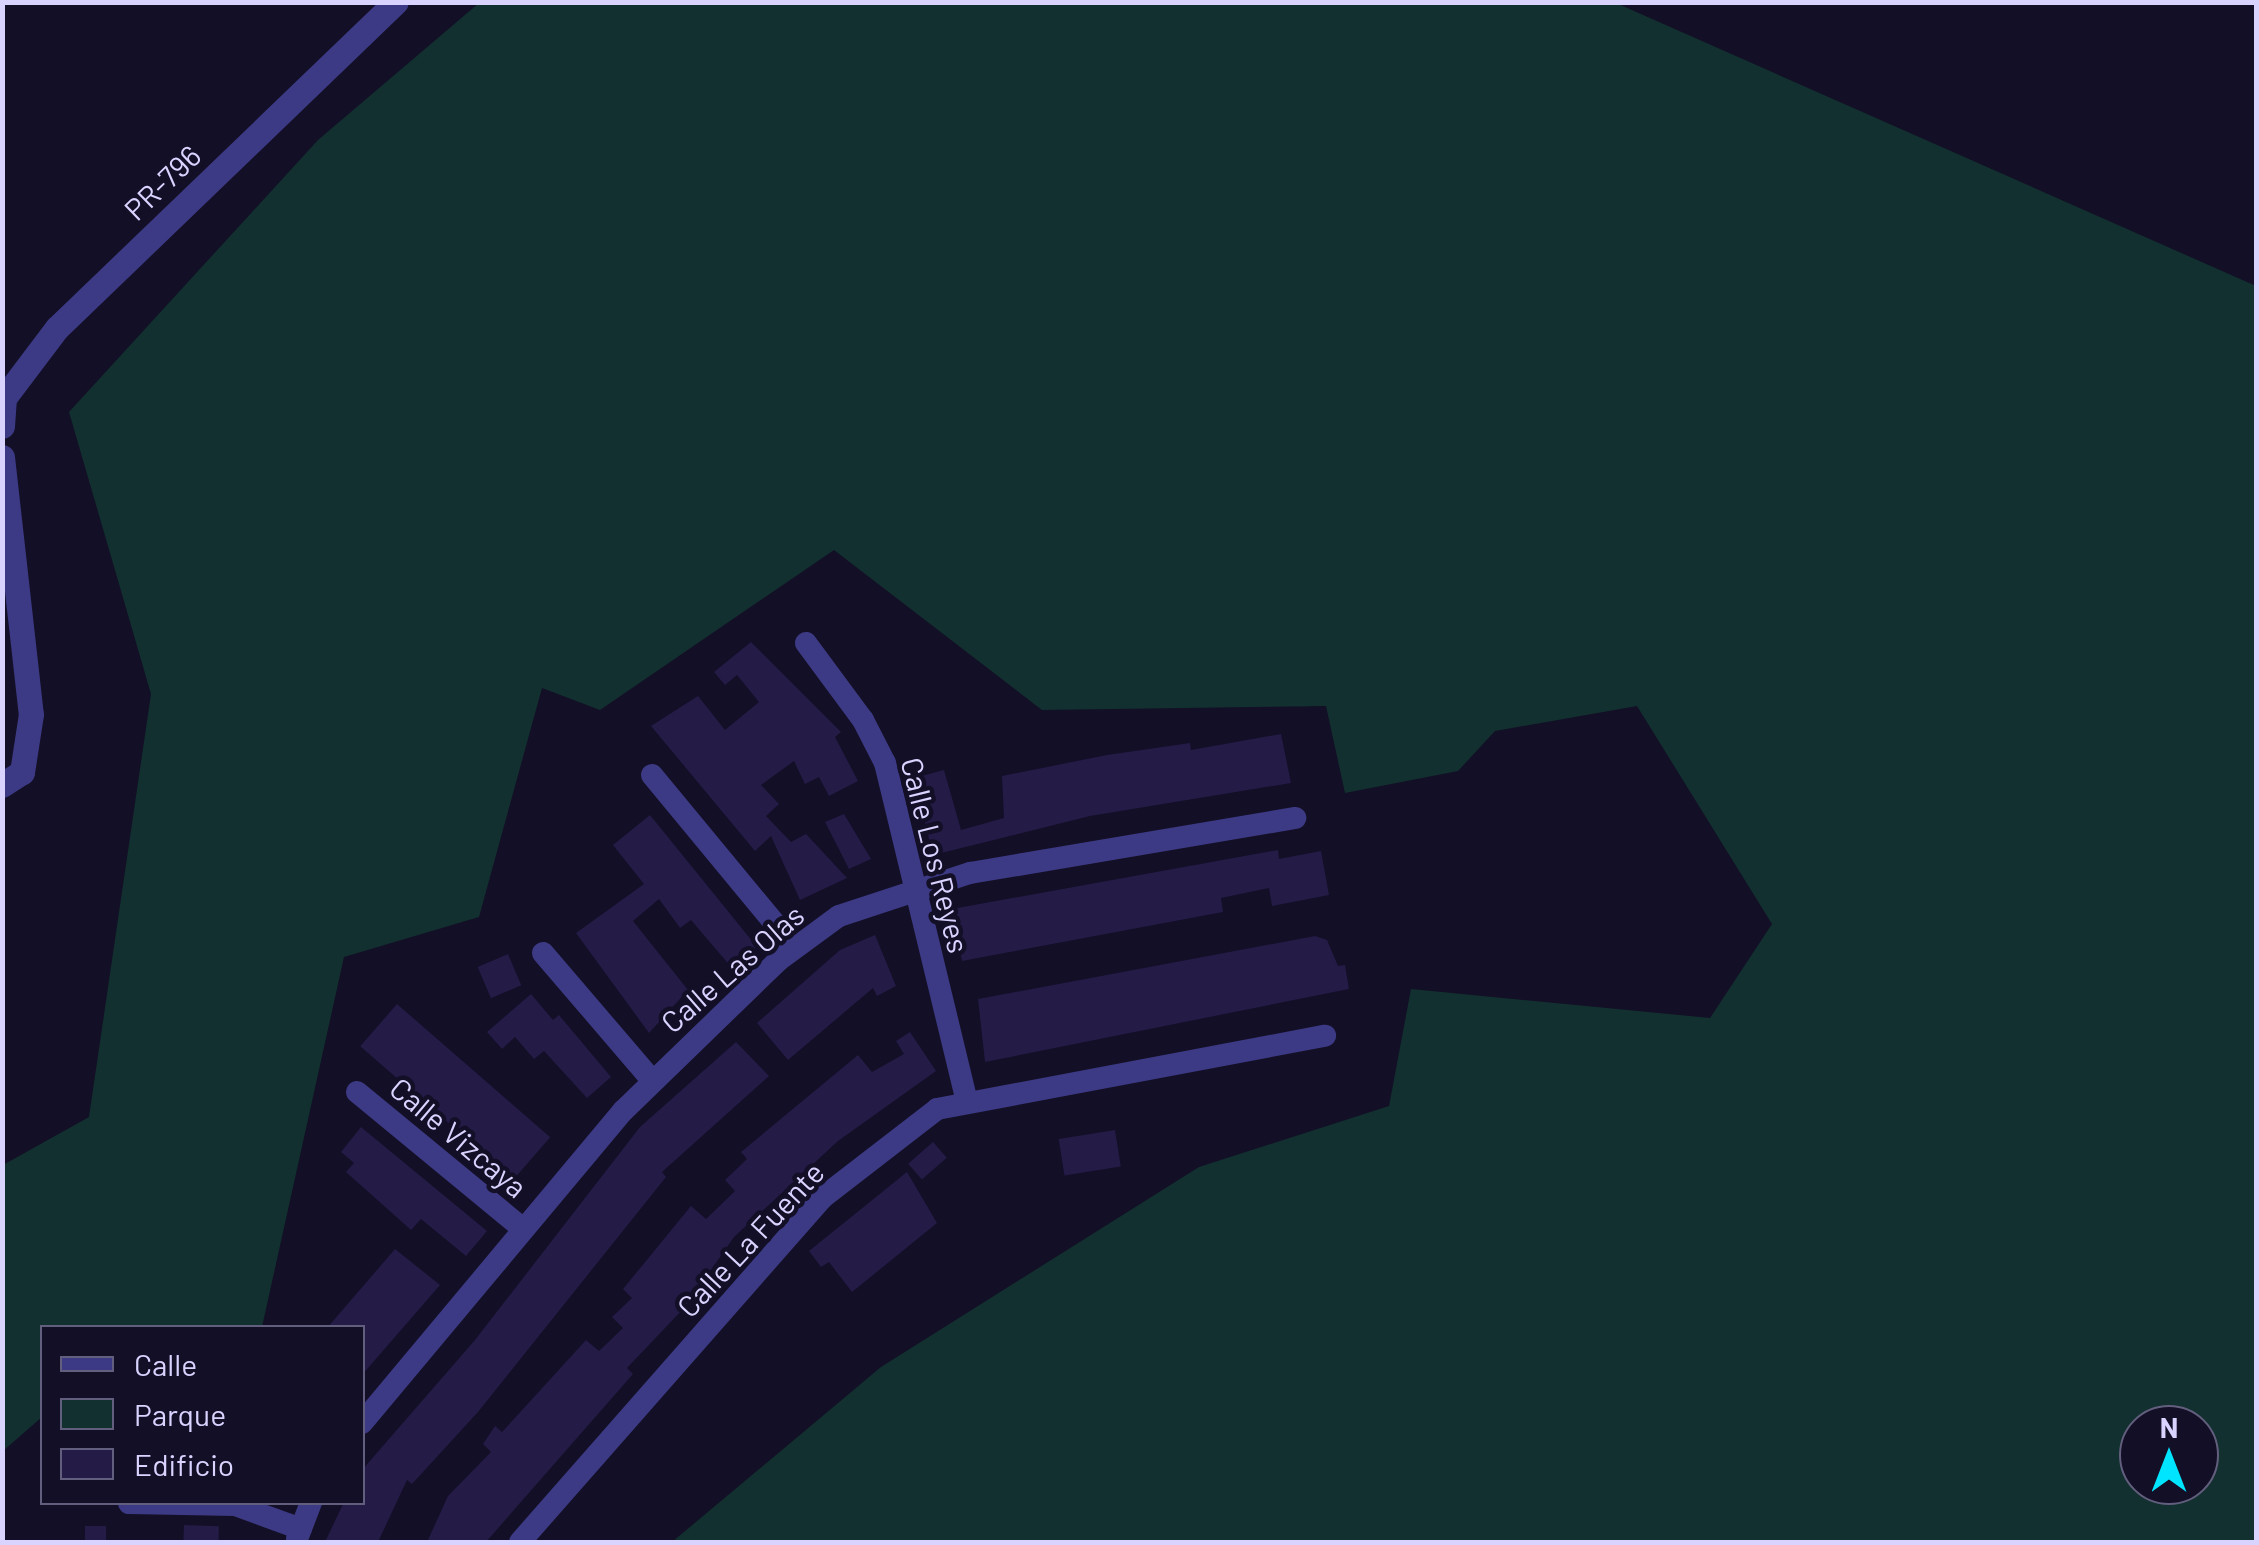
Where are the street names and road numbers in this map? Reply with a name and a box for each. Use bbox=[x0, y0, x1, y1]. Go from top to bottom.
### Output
street label: PR-796 bbox=[116, 137, 208, 227]
street label: Calle Los Reyes bbox=[894, 753, 978, 957]
street label: Calle Las Olas bbox=[653, 896, 811, 1040]
street label: Calle Vizcaya bbox=[383, 1069, 535, 1205]
street label: Calle La Fuente bbox=[669, 1154, 831, 1324]

